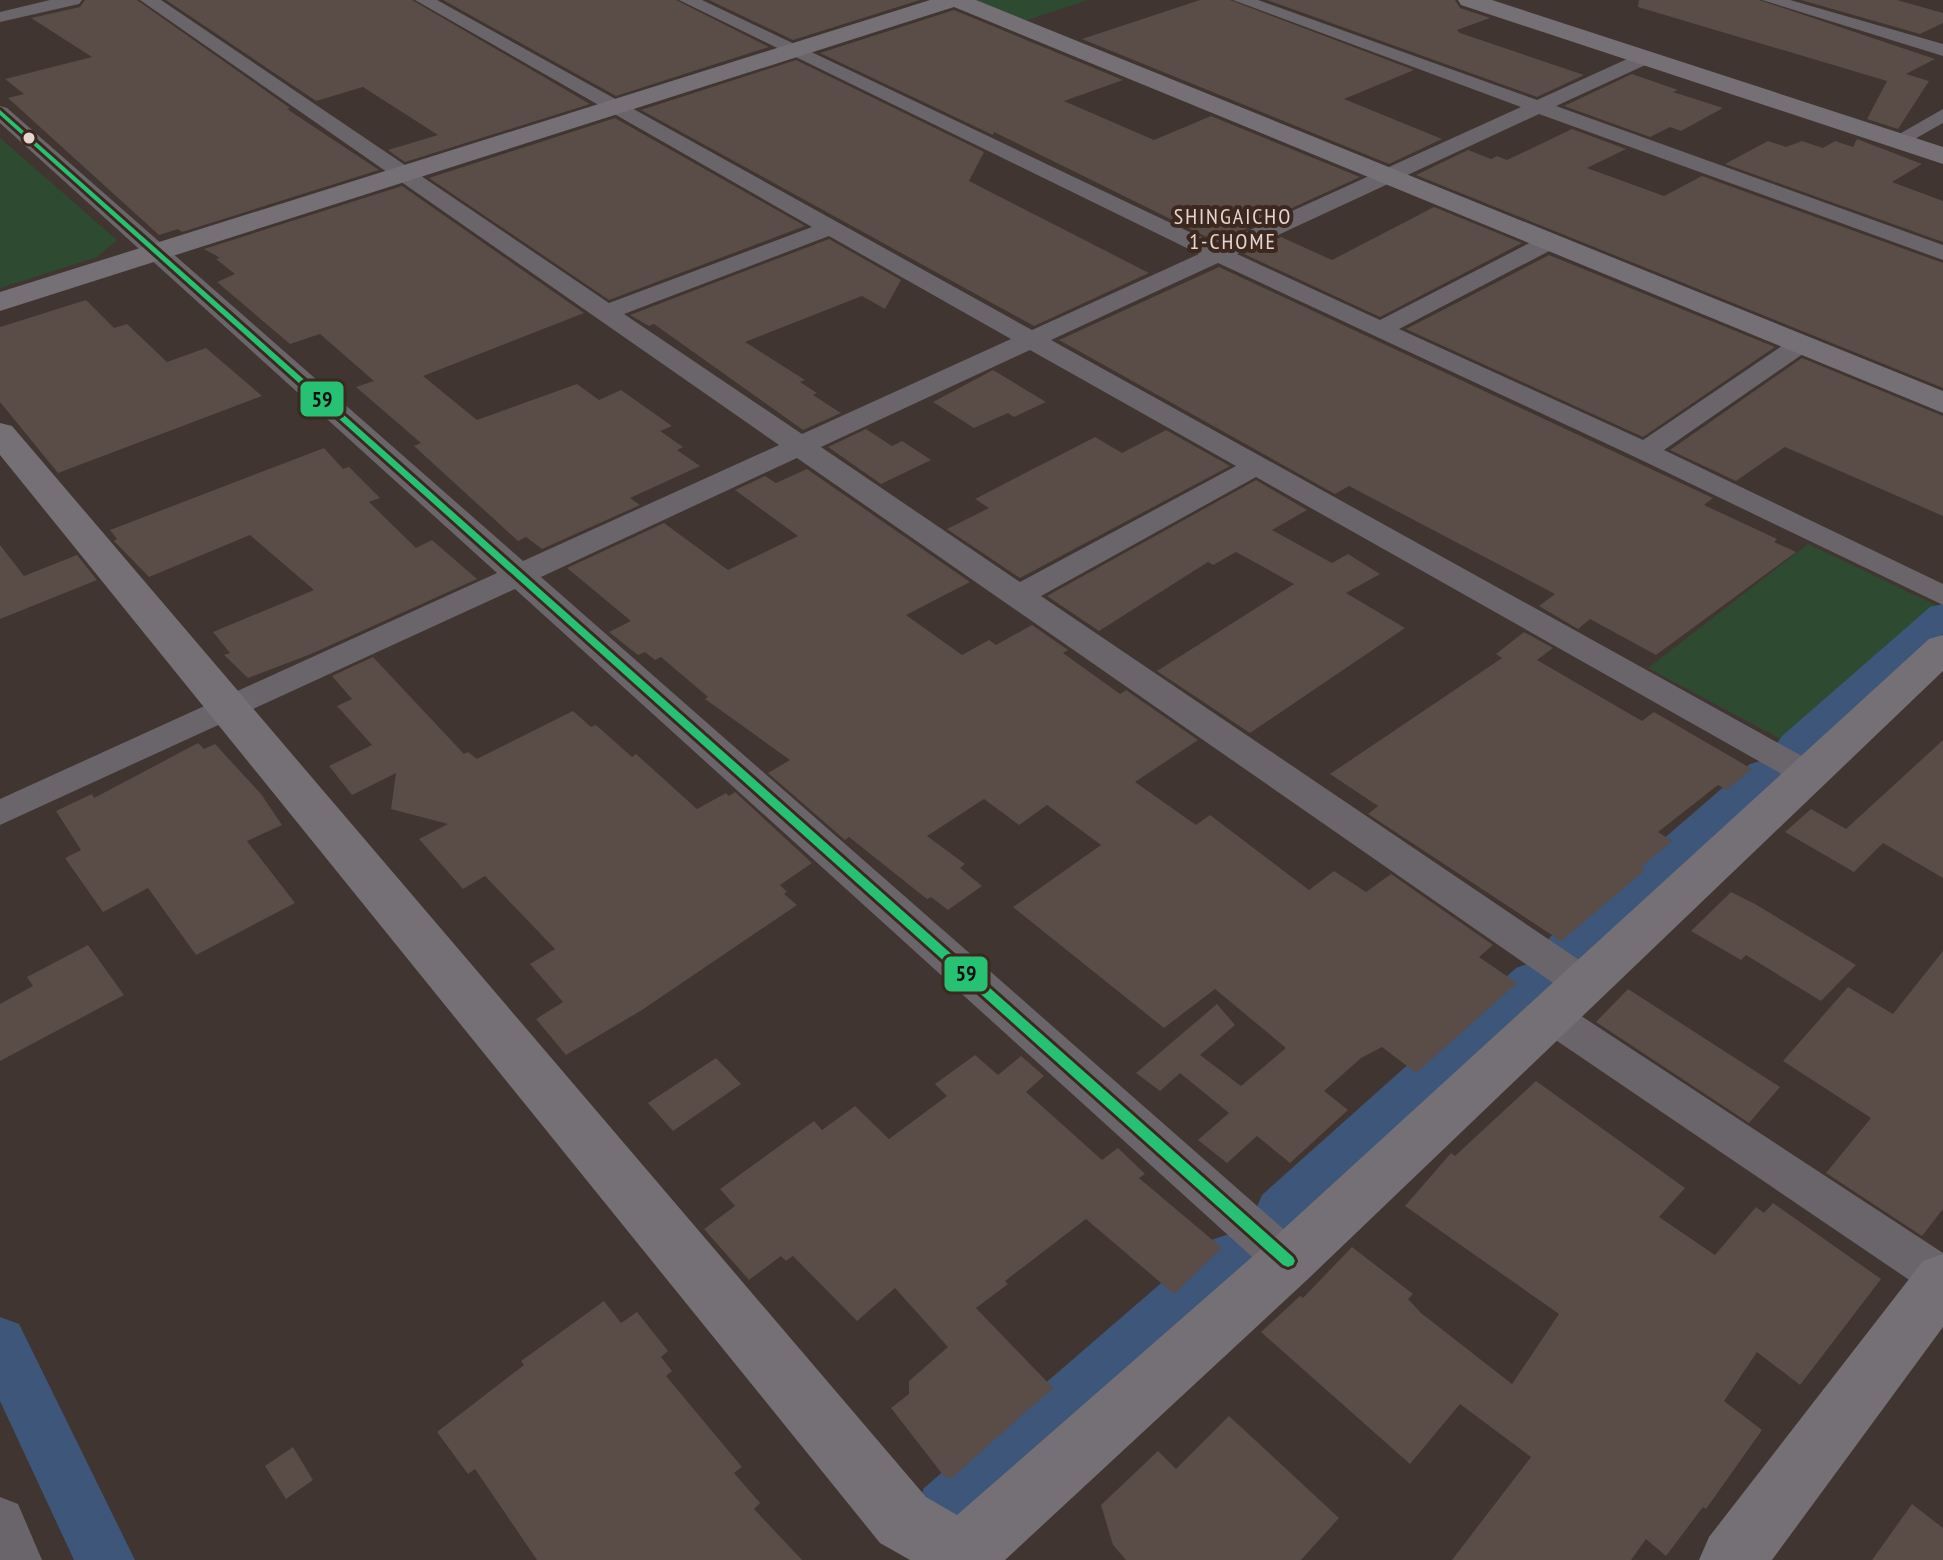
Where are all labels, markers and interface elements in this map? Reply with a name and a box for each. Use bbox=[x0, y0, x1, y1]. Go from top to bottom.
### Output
unlabelled marker bbox=[21, 130, 37, 146]
district label: SHINGAICHO 1-CHOME bbox=[1174, 202, 1292, 255]
line badge: 59 bbox=[299, 380, 345, 418]
text: 59 bbox=[311, 385, 333, 413]
line badge: 59 bbox=[943, 955, 989, 993]
text: 59 bbox=[955, 959, 977, 987]

